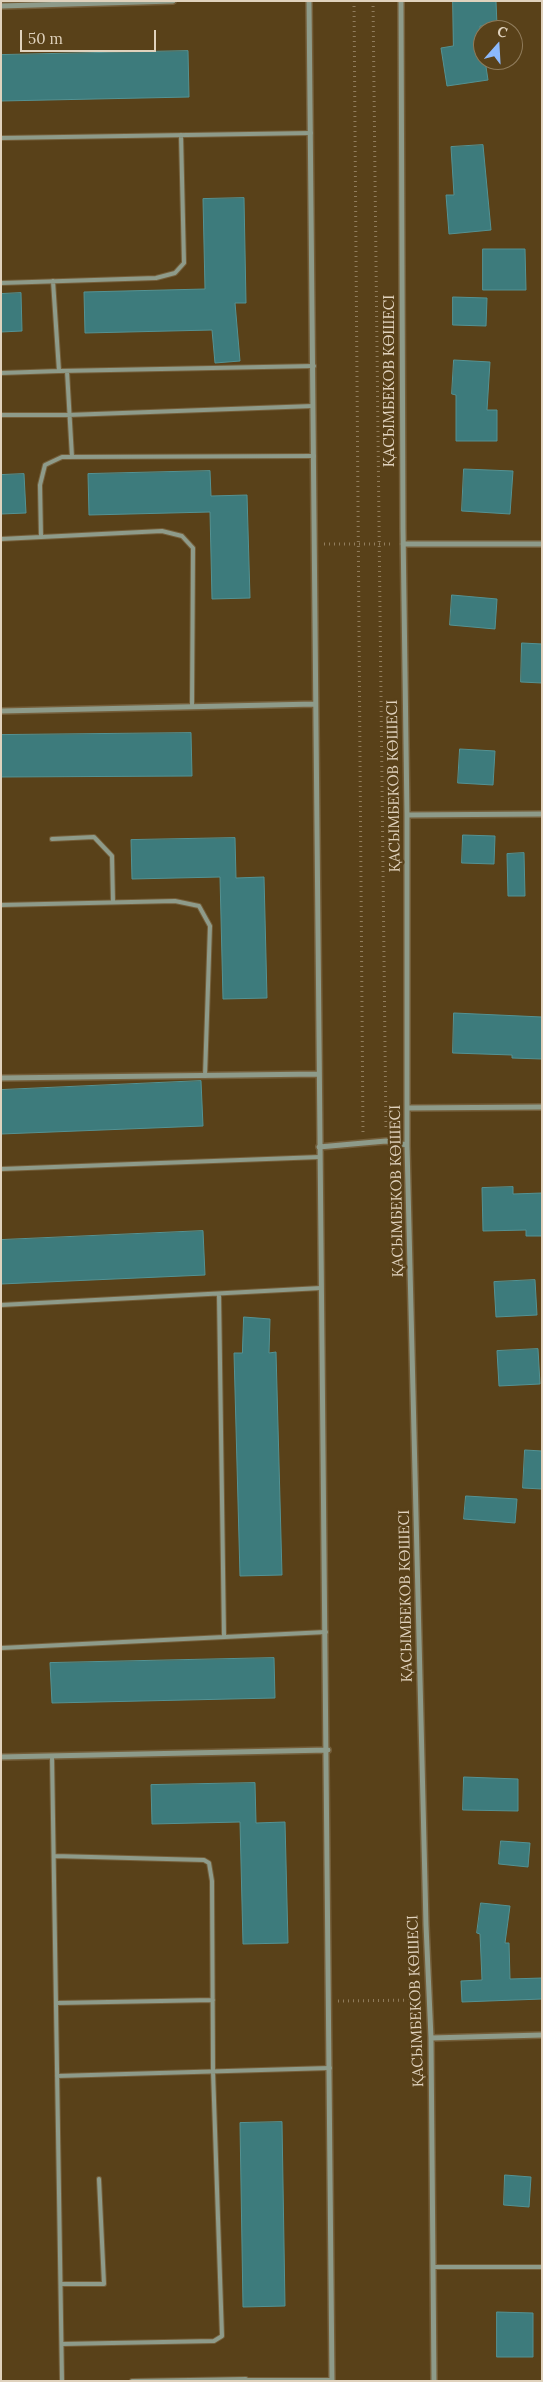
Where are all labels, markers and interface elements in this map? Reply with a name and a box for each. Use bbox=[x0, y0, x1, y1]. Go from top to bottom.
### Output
scale bar bbox=[22, 20, 159, 52]
north arrow bbox=[473, 20, 523, 70]
text: С bbox=[495, 22, 510, 42]
text: 50 m bbox=[28, 29, 63, 48]
street label: ҚАСЫМБЕКОВ КӨШЕСІ bbox=[381, 295, 399, 467]
street label: ҚАСЫМБЕКОВ КӨШЕСІ bbox=[383, 700, 405, 872]
street label: ҚАСЫМБЕКОВ КӨШЕСІ bbox=[386, 1105, 408, 1277]
street label: ҚАСЫМБЕКОВ КӨШЕСІ bbox=[395, 1510, 417, 1682]
street label: ҚАСЫМБЕКОВ КӨШЕСІ bbox=[404, 1915, 428, 2087]

